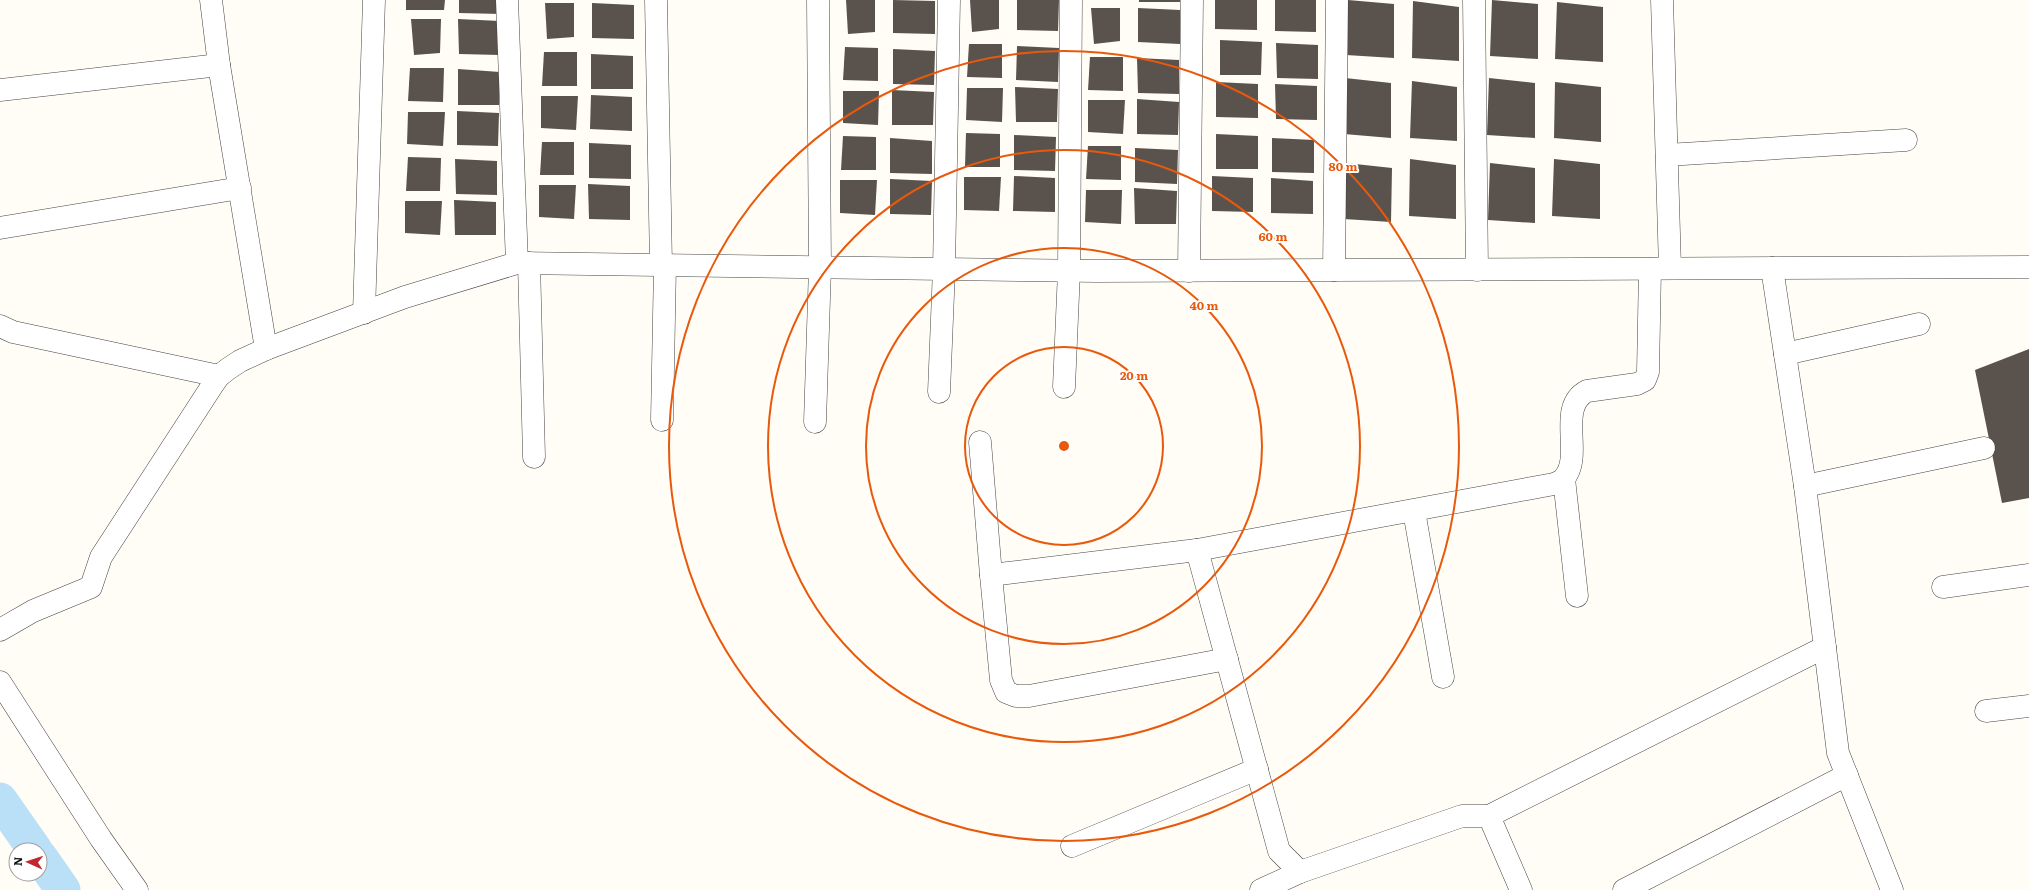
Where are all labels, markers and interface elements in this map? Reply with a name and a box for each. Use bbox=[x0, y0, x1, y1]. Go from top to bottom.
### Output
text: 80 m bbox=[1329, 157, 1357, 175]
text: 60 m bbox=[1259, 227, 1287, 245]
text: 40 m bbox=[1190, 296, 1219, 314]
text: 20 m bbox=[1120, 366, 1148, 384]
centre of rings bbox=[1057, 439, 1071, 453]
north arrow bbox=[8, 842, 48, 882]
text: N bbox=[9, 856, 25, 866]

